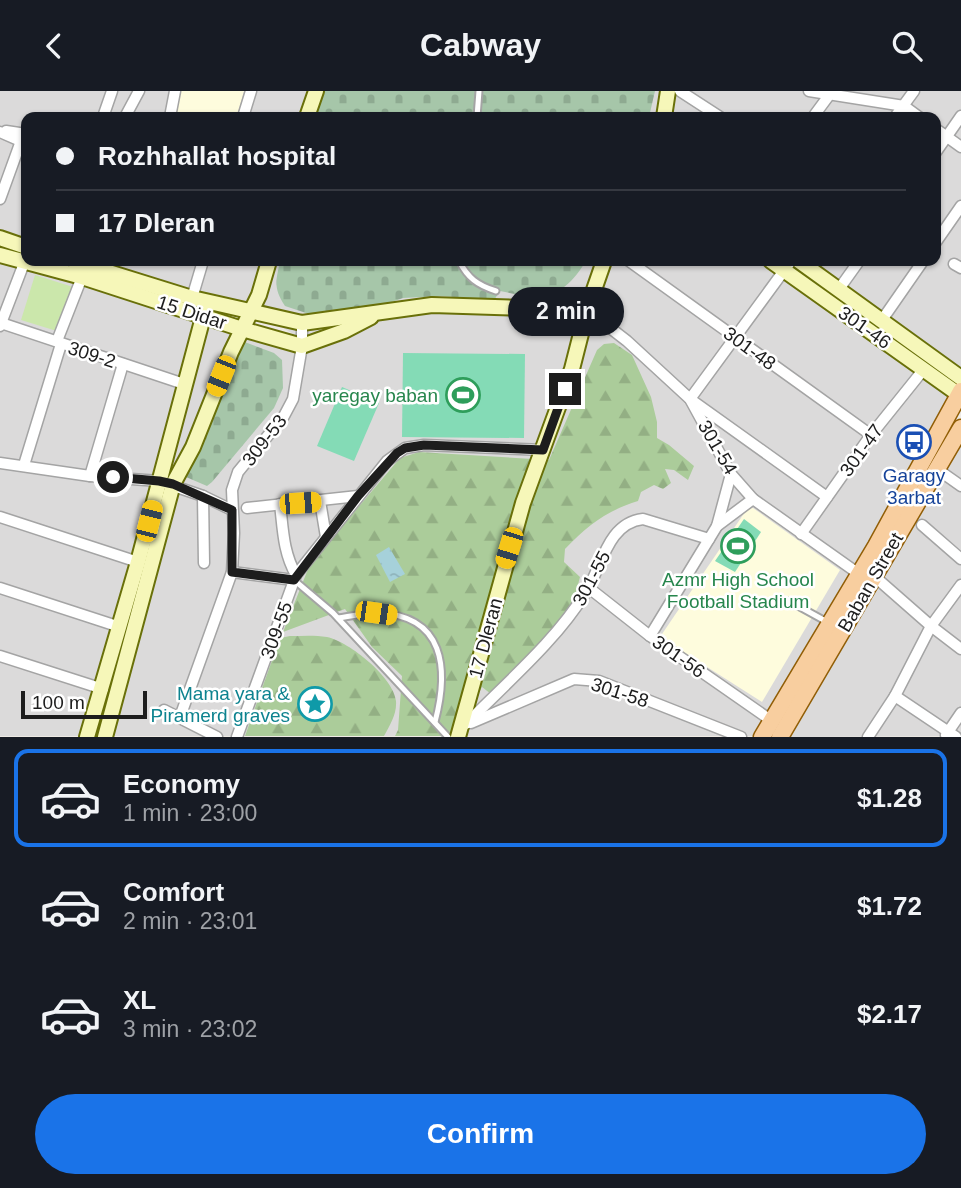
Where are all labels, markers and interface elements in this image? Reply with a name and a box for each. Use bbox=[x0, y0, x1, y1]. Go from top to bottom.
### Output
icon: back bbox=[35, 27, 73, 65]
text: Cabway bbox=[420, 27, 541, 63]
icon: search bbox=[888, 27, 926, 65]
text: Rozhhallat hospital bbox=[98, 141, 336, 171]
text: 17 Dleran bbox=[98, 208, 215, 238]
callout: 2 min bbox=[507, 287, 623, 337]
street label: 15 Didar bbox=[154, 291, 230, 334]
text: 2 min bbox=[536, 298, 596, 324]
street label: 301-46 bbox=[834, 302, 895, 353]
street label: 301-48 bbox=[720, 323, 780, 374]
street label: 309-2 bbox=[65, 337, 118, 372]
car bbox=[204, 353, 239, 399]
route end bbox=[549, 373, 581, 405]
sports icon: yaregay baban bbox=[444, 376, 482, 414]
place label: yaregay baban bbox=[312, 385, 438, 406]
street label: 309-53 bbox=[238, 411, 291, 470]
street label: 301-54 bbox=[694, 416, 742, 478]
street label: 301-47 bbox=[836, 420, 887, 480]
bus stop icon: Garagy 3arbat bbox=[895, 423, 933, 461]
route start bbox=[97, 461, 129, 493]
place label: Garagy 3arbat bbox=[883, 465, 946, 508]
car bbox=[279, 491, 322, 515]
car bbox=[134, 498, 165, 544]
car bbox=[493, 525, 526, 571]
sports icon: Azmr High School Football Stadium bbox=[719, 527, 757, 565]
street label: Baban Street bbox=[834, 528, 908, 636]
street label: 301-55 bbox=[568, 547, 615, 609]
place label: Azmr High School Football Stadium bbox=[662, 569, 814, 612]
street label: 17 Dleran bbox=[465, 596, 506, 681]
street label: 309-55 bbox=[256, 599, 296, 662]
car bbox=[354, 600, 399, 626]
street label: 301-56 bbox=[648, 631, 709, 682]
street label: 301-58 bbox=[588, 673, 651, 712]
place label: Mama yara & Piramerd graves bbox=[151, 683, 290, 726]
place icon: Mama yara & Piramerd graves bbox=[296, 685, 334, 723]
scale bar bbox=[21, 687, 147, 719]
text: 100 m bbox=[32, 692, 85, 713]
icon: car bbox=[39, 767, 102, 830]
text: Economy bbox=[123, 769, 240, 799]
text: $1.28 bbox=[857, 783, 922, 813]
text: 1 min · 23:00 bbox=[123, 800, 257, 826]
icon: car bbox=[39, 875, 102, 938]
text: Comfort bbox=[123, 877, 224, 907]
text: $1.72 bbox=[857, 891, 922, 921]
text: 2 min · 23:01 bbox=[123, 908, 257, 934]
icon: car bbox=[39, 983, 102, 1046]
text: XL bbox=[123, 985, 156, 1015]
text: $2.17 bbox=[857, 999, 922, 1029]
text: 3 min · 23:02 bbox=[123, 1016, 257, 1042]
button: Confirm bbox=[35, 1094, 926, 1174]

